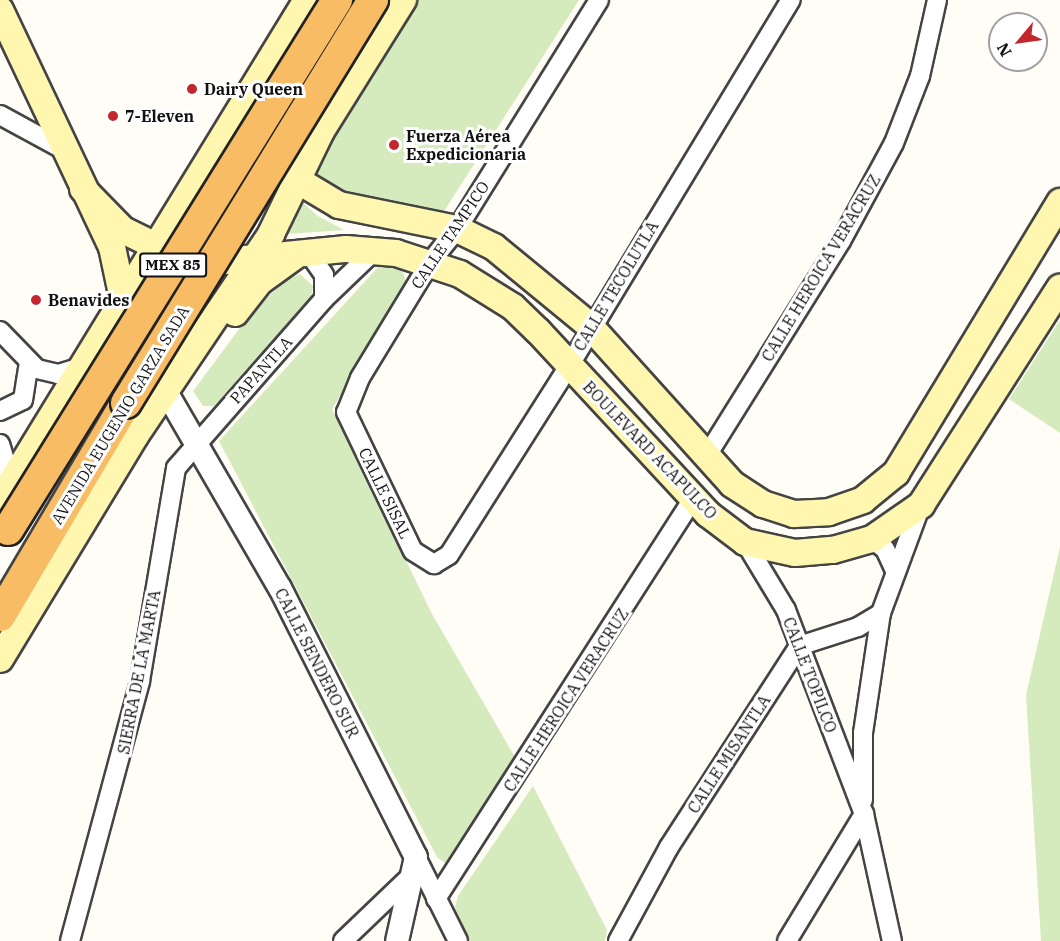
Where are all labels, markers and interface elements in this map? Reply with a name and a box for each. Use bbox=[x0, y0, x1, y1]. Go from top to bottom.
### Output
north arrow bbox=[988, 12, 1048, 72]
text: N bbox=[992, 39, 1016, 60]
place label: Dairy Queen bbox=[204, 79, 303, 99]
marker: Dairy Queen bbox=[185, 82, 199, 96]
place label: 7-Eleven bbox=[125, 106, 194, 126]
marker: 7-Eleven bbox=[106, 109, 120, 123]
place label: Fuerza Aérea Expedicionaria bbox=[406, 126, 526, 164]
marker: Fuerza Aérea Expedicionaria bbox=[387, 138, 401, 152]
street label: CALLE HEROICA VERACRUZ bbox=[758, 171, 884, 365]
street label: CALLE TAMPICO bbox=[407, 178, 493, 292]
street label: CALLE TECOLUTLA bbox=[570, 218, 662, 354]
road number: MEX 85 bbox=[138, 253, 207, 277]
place label: Benavides bbox=[48, 290, 129, 310]
marker: Benavides bbox=[29, 293, 43, 307]
street label: AVENIDA EUGENIO GARZA SADA bbox=[47, 302, 193, 528]
street label: PAPANTLA bbox=[226, 332, 296, 408]
street label: BOULEVARD ACAPULCO bbox=[579, 377, 721, 523]
street label: CALLE SISAL bbox=[355, 444, 415, 542]
street label: CALLE SENDERO SUR bbox=[271, 585, 363, 741]
street label: SIERRA DE LA MARTA bbox=[114, 588, 164, 756]
street label: CALLE HEROICA VERACRUZ bbox=[500, 605, 632, 795]
street label: CALLE TOPILCO bbox=[779, 614, 841, 736]
street label: CALLE MISANTLA bbox=[684, 691, 774, 817]

